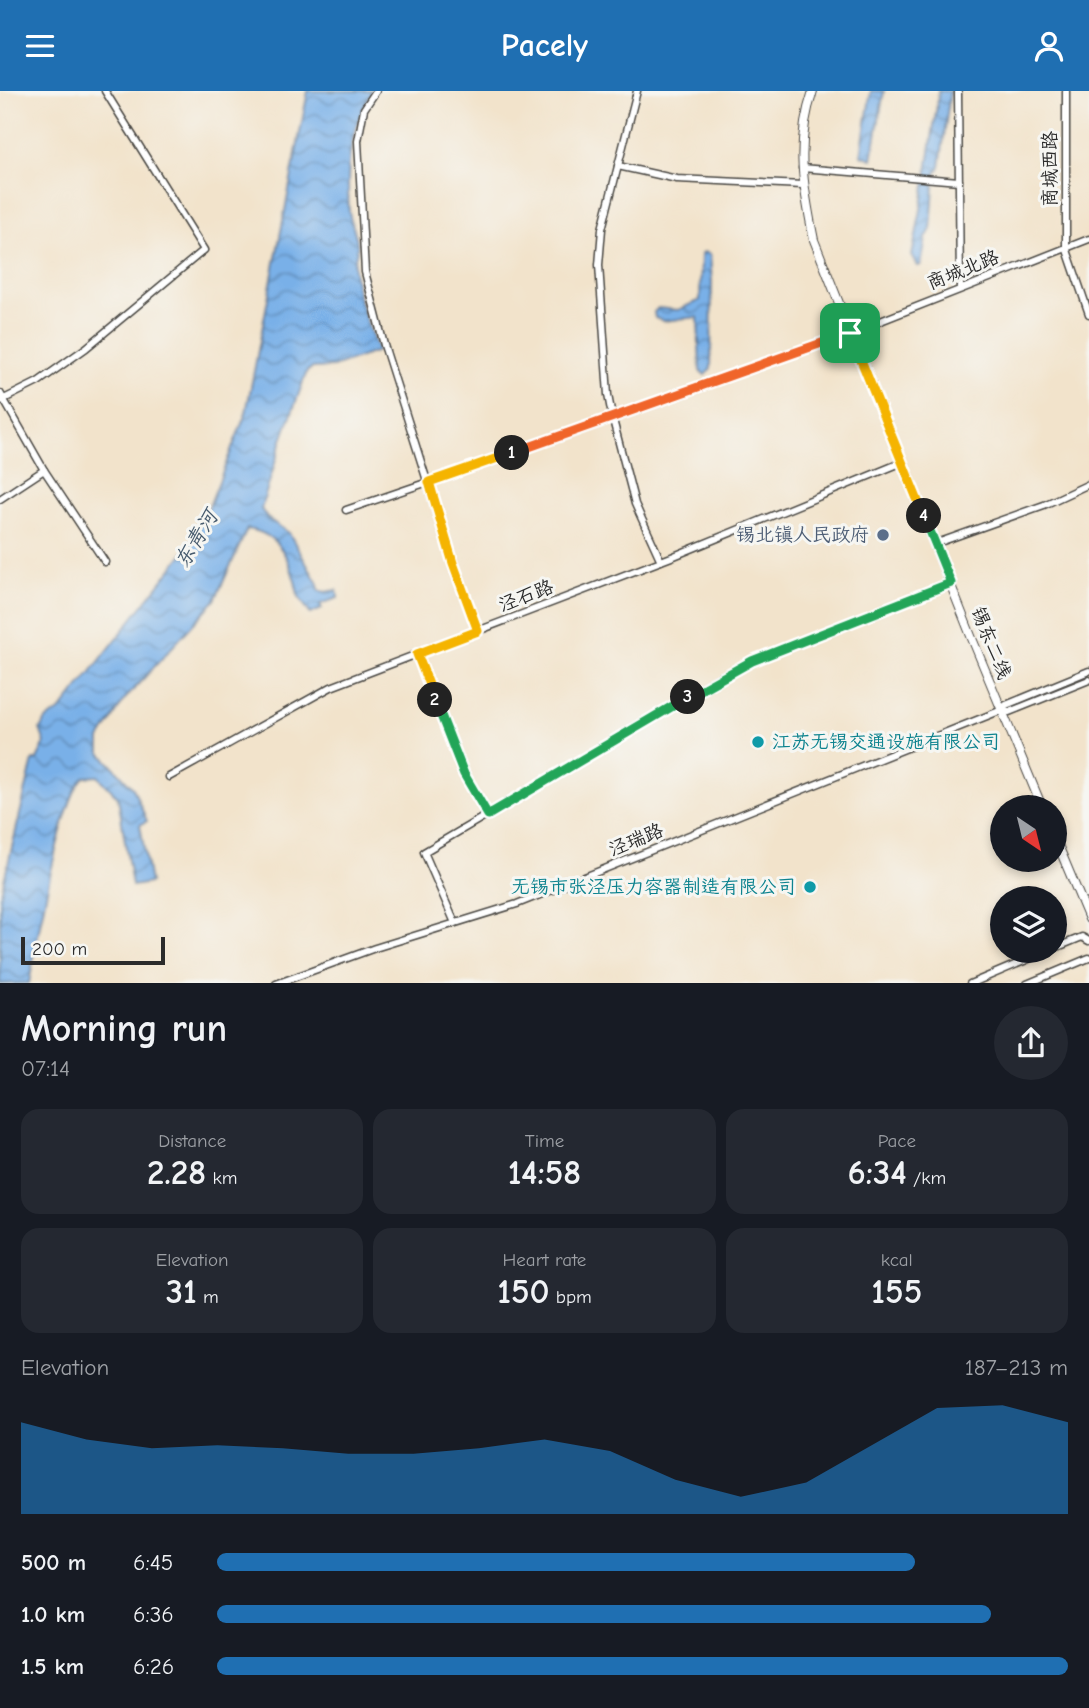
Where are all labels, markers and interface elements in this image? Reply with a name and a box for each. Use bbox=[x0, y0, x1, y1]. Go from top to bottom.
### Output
icon: menu bbox=[21, 27, 59, 65]
text: Pacely bbox=[501, 27, 588, 64]
icon: person bbox=[1030, 27, 1068, 65]
street label: 商城西路 bbox=[1039, 131, 1061, 207]
street label: 商城北路 bbox=[924, 246, 1002, 294]
pin bbox=[820, 303, 880, 363]
icon: arrive bbox=[831, 314, 869, 352]
pin: 1 bbox=[494, 435, 530, 471]
text: 1 bbox=[508, 441, 515, 463]
pin: 4 bbox=[906, 499, 942, 533]
water label: 东青河 bbox=[169, 503, 224, 572]
text: 4 bbox=[919, 504, 928, 526]
place label: 锡北镇人民政府 bbox=[736, 524, 869, 546]
marker: 锡北镇人民政府 bbox=[875, 527, 891, 543]
street label: 泾石路 bbox=[495, 576, 557, 616]
street label: 锡东二线 bbox=[967, 604, 1015, 682]
pin: 3 bbox=[670, 679, 706, 715]
pin: 2 bbox=[418, 683, 452, 717]
text: 3 bbox=[683, 685, 692, 707]
text: 2 bbox=[430, 688, 439, 710]
place label: 江苏无锡交通设施有限公司 bbox=[772, 731, 1000, 753]
marker: 江苏无锡交通设施有限公司 bbox=[750, 734, 766, 750]
north arrow bbox=[990, 795, 1068, 871]
map controls bbox=[990, 795, 1067, 963]
street label: 泾瑞路 bbox=[605, 819, 667, 861]
place label: 无锡市张泾压力容器制造有限公司 bbox=[511, 876, 796, 898]
marker: 无锡市张泾压力容器制造有限公司 bbox=[802, 879, 818, 895]
button: layers bbox=[990, 886, 1067, 963]
scale bar bbox=[21, 935, 164, 966]
text: 200 m bbox=[32, 938, 87, 960]
button: share bbox=[994, 1006, 1068, 1080]
text: Morning run bbox=[21, 1007, 227, 1051]
text: 07:14 bbox=[21, 1055, 70, 1082]
text: Distance bbox=[158, 1130, 226, 1152]
text: Time bbox=[525, 1130, 564, 1152]
text: Pace bbox=[878, 1130, 916, 1152]
text: 2.28 bbox=[147, 1152, 206, 1193]
text: 14:58 bbox=[508, 1152, 581, 1193]
text: 6:34 bbox=[847, 1152, 907, 1193]
text: km bbox=[206, 1167, 237, 1189]
text: /km bbox=[907, 1167, 946, 1189]
text: Elevation bbox=[156, 1249, 229, 1271]
text: Heart rate bbox=[503, 1249, 586, 1271]
text: kcal bbox=[881, 1249, 913, 1271]
text: 31 bbox=[166, 1271, 197, 1312]
text: 150 bbox=[497, 1271, 550, 1312]
text: 155 bbox=[871, 1271, 922, 1312]
text: m bbox=[197, 1286, 219, 1308]
text: bpm bbox=[550, 1286, 592, 1308]
text: Elevation bbox=[21, 1354, 109, 1381]
text: 187–213 m bbox=[965, 1354, 1068, 1381]
text: 500 m bbox=[21, 1549, 86, 1576]
text: 6:45 bbox=[133, 1549, 173, 1576]
text: 1.0 km bbox=[21, 1601, 85, 1628]
text: 6:36 bbox=[133, 1601, 174, 1628]
text: 1.5 km bbox=[21, 1653, 84, 1680]
text: 6:26 bbox=[133, 1653, 174, 1680]

